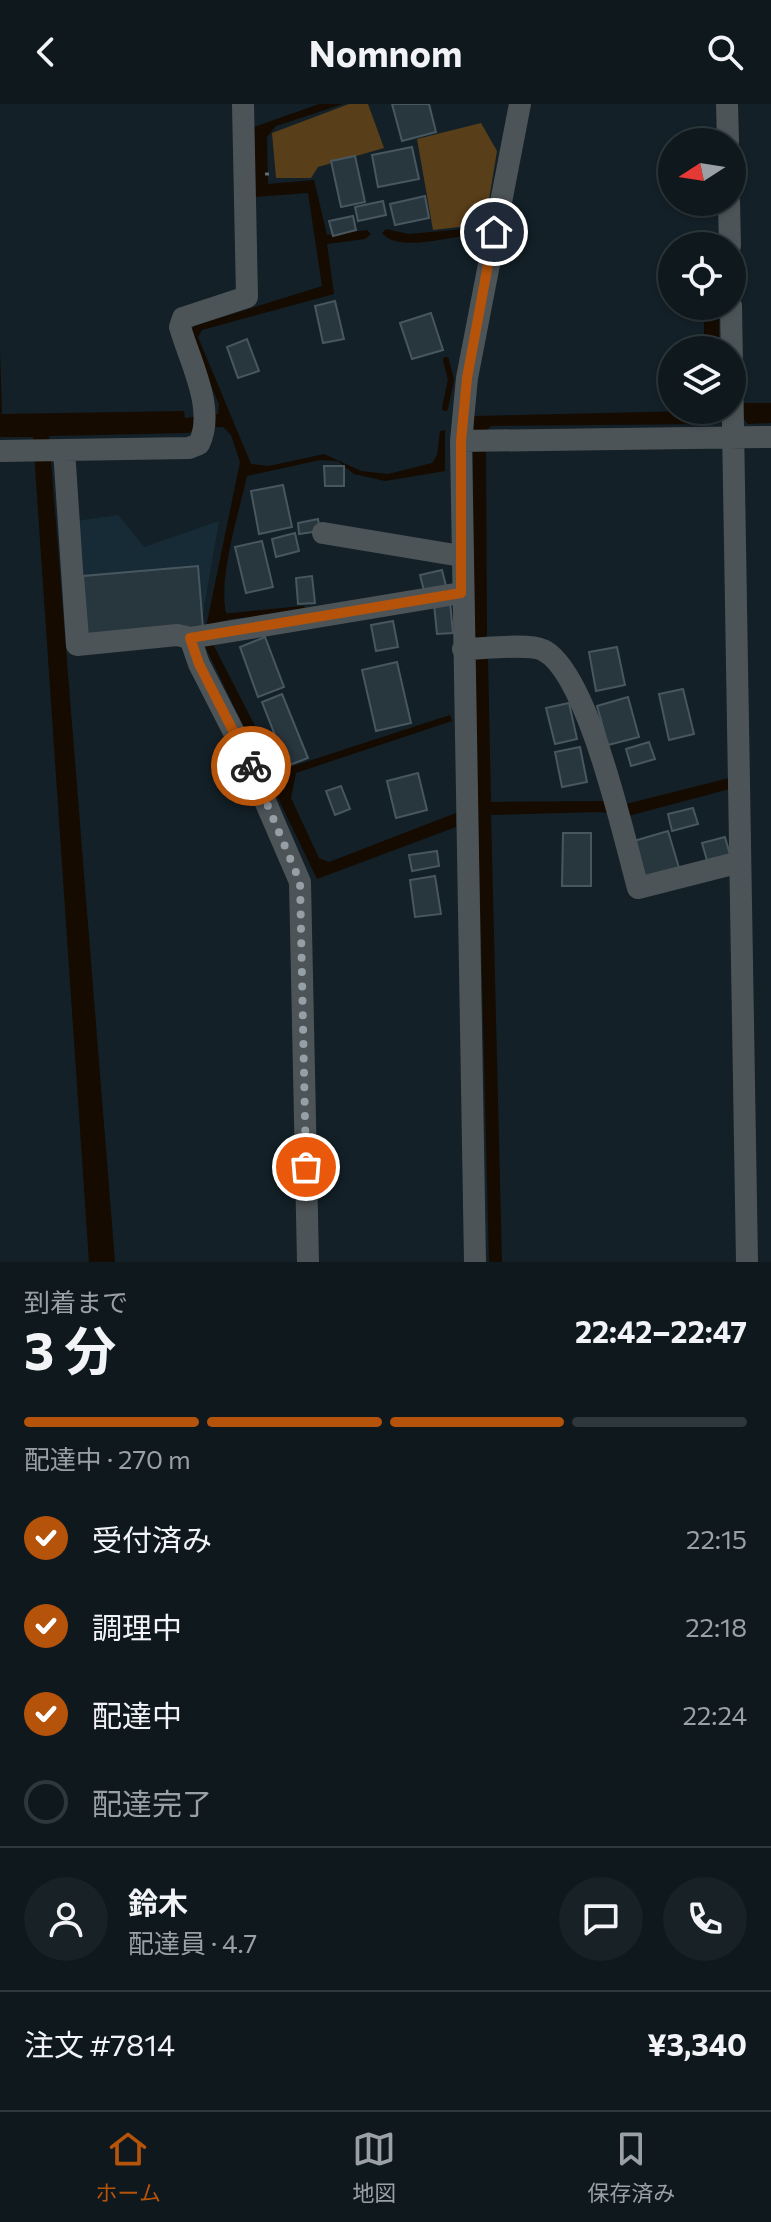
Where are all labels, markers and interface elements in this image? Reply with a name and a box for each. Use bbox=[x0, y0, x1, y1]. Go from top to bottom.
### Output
icon: back bbox=[24, 30, 68, 74]
text: Nomnom bbox=[309, 30, 462, 74]
icon: search bbox=[703, 30, 747, 74]
north arrow bbox=[658, 128, 746, 216]
map controls bbox=[658, 128, 746, 424]
pin bbox=[460, 198, 528, 266]
icon: home bbox=[472, 210, 516, 254]
button: locate bbox=[658, 232, 746, 320]
button: layers bbox=[658, 336, 746, 424]
courier bbox=[211, 726, 291, 806]
icon: bike bbox=[229, 744, 273, 788]
pin bbox=[272, 1133, 340, 1201]
icon: bag bbox=[284, 1145, 328, 1189]
text: 到着まで bbox=[24, 1286, 128, 1317]
text: 22:42–22:47 bbox=[575, 1312, 747, 1349]
text: 3 分 bbox=[24, 1317, 116, 1381]
text: 配達中 · 270 m bbox=[24, 1443, 191, 1474]
icon: check bbox=[24, 1516, 68, 1560]
text: 受付済み bbox=[92, 1520, 212, 1557]
text: 22:15 bbox=[686, 1523, 747, 1554]
icon: check bbox=[24, 1604, 68, 1648]
text: 調理中 bbox=[92, 1608, 182, 1645]
text: 22:18 bbox=[685, 1611, 747, 1642]
icon: check bbox=[24, 1692, 68, 1736]
text: 配達中 bbox=[92, 1696, 182, 1733]
text: 22:24 bbox=[682, 1699, 747, 1730]
text: 配達完了 bbox=[92, 1784, 212, 1821]
button: person bbox=[24, 1877, 108, 1961]
button: chat bbox=[559, 1877, 643, 1961]
button: phone bbox=[663, 1877, 747, 1961]
text: 鈴木 bbox=[128, 1883, 188, 1920]
text: 配達員 · 4.7 bbox=[128, 1927, 257, 1958]
text: 注文 #7814 bbox=[24, 2025, 175, 2062]
text: ¥3,340 bbox=[647, 2025, 747, 2062]
tab: ホーム bbox=[96, 2127, 161, 2207]
tab: 地図 bbox=[352, 2127, 396, 2207]
tab: 保存済み bbox=[587, 2127, 675, 2207]

